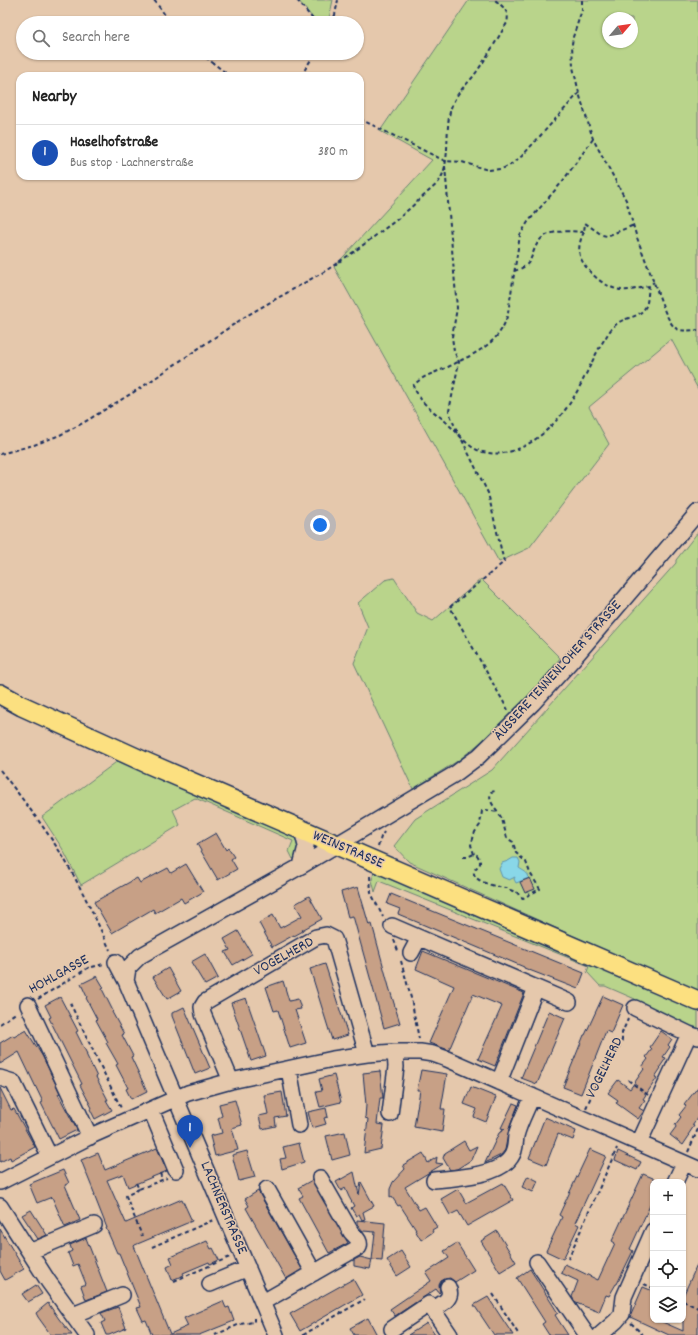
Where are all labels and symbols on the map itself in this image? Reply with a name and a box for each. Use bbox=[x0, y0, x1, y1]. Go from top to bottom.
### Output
north arrow bbox=[602, 12, 638, 48]
your location bbox=[310, 515, 330, 535]
street label: ÄUSSERE TENNENLOHER STRASSE bbox=[489, 596, 627, 746]
street label: WEINSTRASSE bbox=[309, 825, 387, 875]
street label: VOGELHERD bbox=[250, 931, 318, 983]
street label: HOHLGASSE bbox=[25, 949, 93, 1001]
street label: VOGELHERD bbox=[581, 1033, 629, 1102]
pin: 1 bbox=[177, 1115, 203, 1148]
street label: LACHNERSTRASSE bbox=[194, 1158, 253, 1258]

